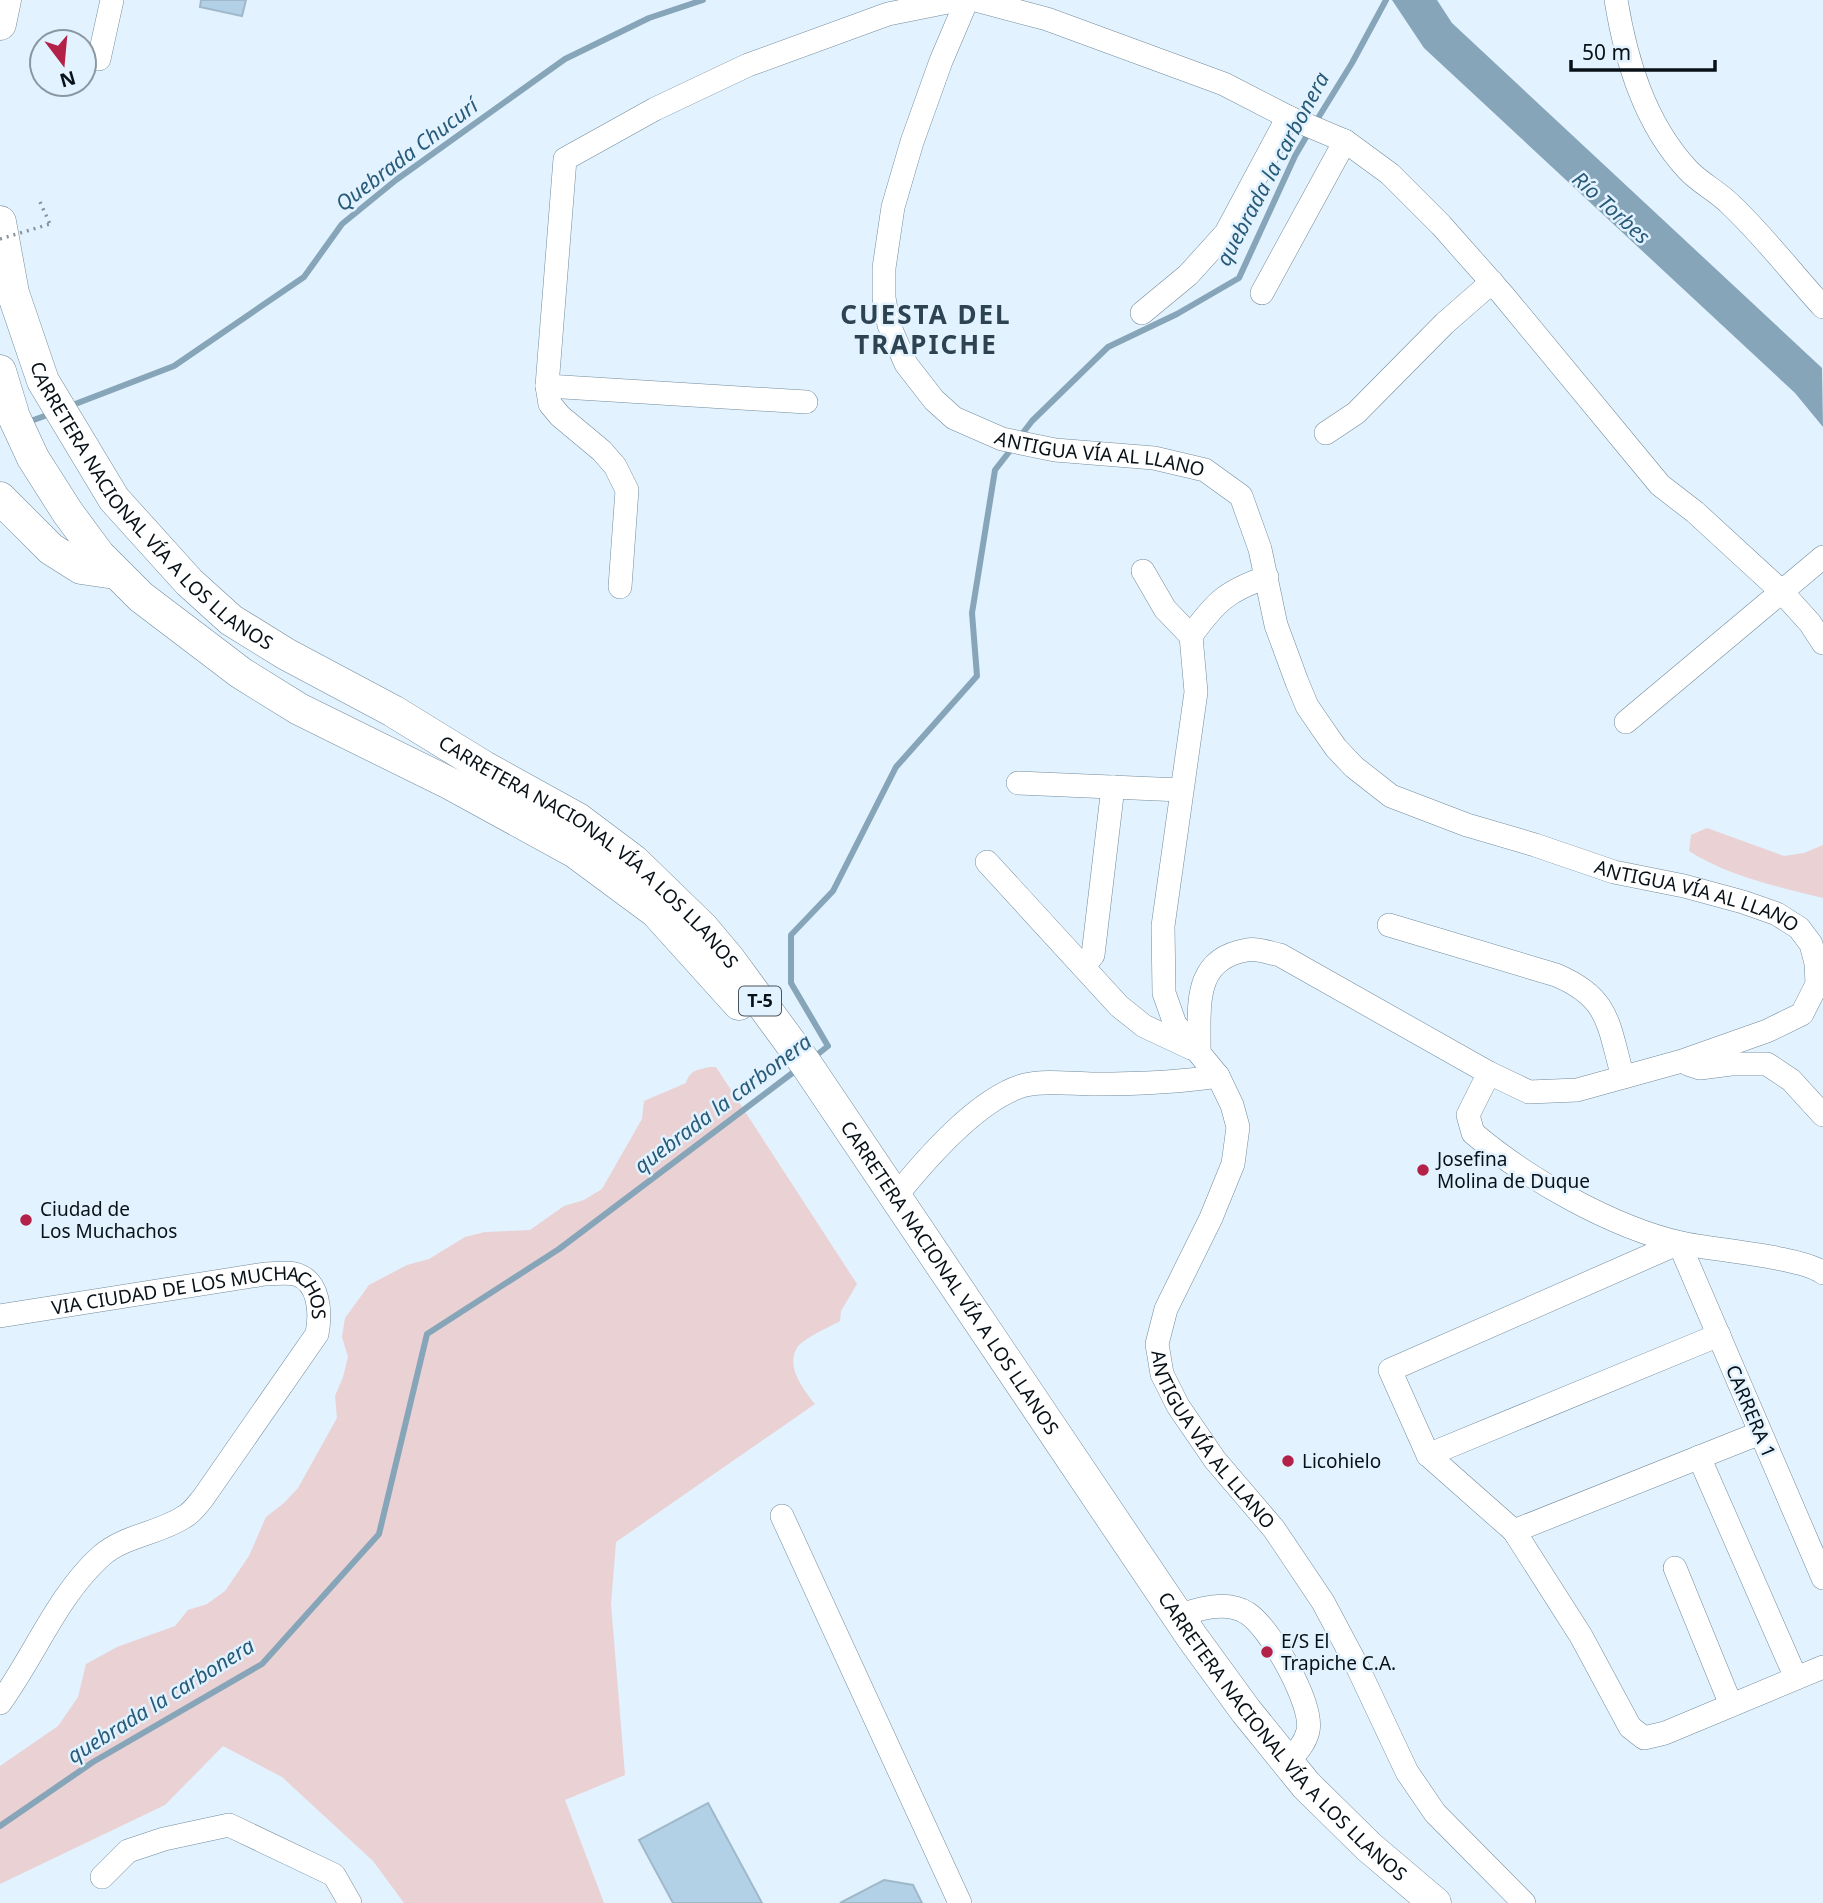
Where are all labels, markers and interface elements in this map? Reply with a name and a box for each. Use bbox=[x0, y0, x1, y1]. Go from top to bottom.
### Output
north arrow bbox=[28, 28, 98, 98]
scale bar bbox=[1571, 28, 1714, 72]
text: 50 m bbox=[1582, 38, 1631, 66]
text: N bbox=[57, 65, 79, 94]
water label: quebrada la carbonera bbox=[1209, 67, 1335, 270]
water label: Quebrada Chucurí bbox=[330, 90, 485, 217]
water label: Río Torbes bbox=[1567, 165, 1657, 250]
district label: CUESTA DEL TRAPICHE bbox=[840, 296, 1012, 362]
street label: CARRETERA NACIONAL VÍA A LOS LLANOS bbox=[24, 358, 278, 656]
street label: ANTIGUA VÍA AL LLANO bbox=[991, 424, 1207, 483]
street label: CARRETERA NACIONAL VÍA A LOS LLANOS bbox=[434, 729, 744, 974]
street label: ANTIGUA VÍA AL LLANO bbox=[1591, 853, 1804, 938]
road number: T-5 bbox=[739, 986, 781, 1016]
water label: quebrada la carbonera bbox=[628, 1027, 817, 1179]
street label: CARRETERA NACIONAL VÍA A LOS LLANOS bbox=[835, 1116, 1065, 1440]
place label: Josefina Molina de Duque bbox=[1435, 1146, 1590, 1194]
marker: Josefina Molina de Duque bbox=[1415, 1162, 1431, 1178]
place label: Ciudad de Los Muchachos bbox=[40, 1196, 177, 1244]
marker: Ciudad de Los Muchachos bbox=[18, 1212, 34, 1228]
text: VIA CIUDAD DE LOS MUCHACHOS bbox=[50, 1260, 332, 1321]
street label: VIA CIUDAD DE LOS MUCHACHOS bbox=[29, 1297, 331, 1341]
street label: ANTIGUA VÍA AL LLANO bbox=[1145, 1348, 1281, 1534]
street label: CARRERA 1 bbox=[1720, 1361, 1782, 1461]
place label: Licohielo bbox=[1302, 1448, 1381, 1474]
marker: Licohielo bbox=[1280, 1453, 1296, 1469]
street label: CARRETERA NACIONAL VÍA A LOS LLANOS bbox=[1152, 1587, 1413, 1887]
place label: E/S El Trapiche C.A. bbox=[1281, 1628, 1396, 1676]
water label: quebrada la carbonera bbox=[62, 1631, 259, 1769]
marker: E/S El Trapiche C.A. bbox=[1259, 1644, 1275, 1660]

